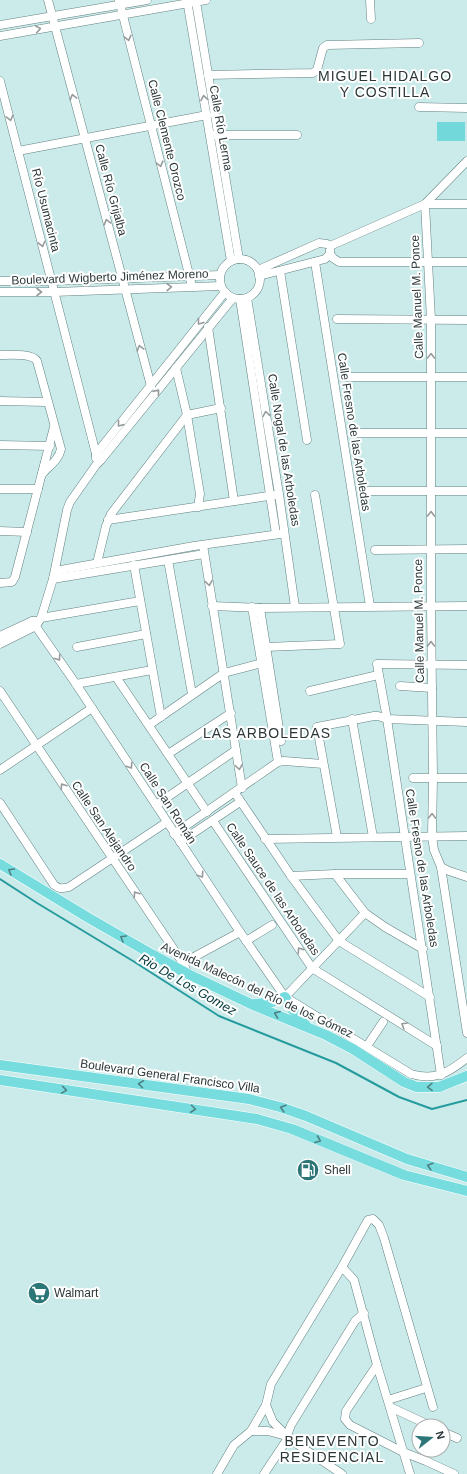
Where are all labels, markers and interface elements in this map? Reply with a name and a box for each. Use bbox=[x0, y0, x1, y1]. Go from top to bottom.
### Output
one-way arrow bbox=[35, 25, 41, 34]
one-way arrow bbox=[124, 35, 132, 41]
district label: MIGUEL HIDALGO Y COSTILLA bbox=[318, 68, 452, 100]
street label: Calle Clemente Orozco bbox=[145, 78, 189, 202]
street label: Calle Río Lerma bbox=[207, 84, 235, 172]
one-way arrow bbox=[70, 93, 78, 100]
one-way arrow bbox=[200, 95, 209, 101]
one-way arrow bbox=[5, 115, 13, 122]
street label: Calle Río Grijalba bbox=[92, 143, 130, 238]
one-way arrow bbox=[156, 161, 164, 167]
street label: Río Usumacinta bbox=[29, 167, 63, 253]
one-way arrow bbox=[103, 219, 111, 226]
street label: Calle Manuel M. Ponce bbox=[408, 234, 426, 359]
one-way arrow bbox=[37, 241, 46, 248]
street label: Boulevard Wigberto Jiménez Moreno bbox=[11, 267, 209, 287]
one-way arrow bbox=[166, 283, 172, 291]
one-way arrow bbox=[36, 288, 42, 296]
one-way arrow bbox=[198, 318, 205, 325]
one-way arrow bbox=[136, 345, 145, 352]
street label: Calle Fresno de las Arboledas bbox=[335, 352, 373, 512]
one-way arrow bbox=[427, 353, 435, 359]
street label: Calle Nogal de las Arboledas bbox=[265, 373, 303, 527]
one-way arrow bbox=[152, 389, 159, 396]
one-way arrow bbox=[263, 411, 271, 418]
one-way arrow bbox=[117, 420, 124, 427]
one-way arrow bbox=[427, 511, 435, 517]
street label: Calle Manuel M. Ponce bbox=[411, 559, 427, 683]
one-way arrow bbox=[204, 580, 213, 587]
one-way arrow bbox=[427, 641, 436, 647]
one-way arrow bbox=[53, 654, 61, 661]
district label: LAS ARBOLEDAS bbox=[203, 725, 331, 741]
street label: Calle San Román bbox=[137, 760, 199, 846]
one-way arrow bbox=[125, 762, 133, 769]
one-way arrow bbox=[234, 764, 243, 770]
street label: Calle San Alejandro bbox=[69, 778, 139, 874]
one-way arrow bbox=[61, 784, 68, 791]
street label: Calle Fresno de las Arboledas bbox=[403, 788, 441, 948]
one-way arrow bbox=[428, 813, 436, 819]
street label: Calle Sauce de las Arboledas bbox=[223, 820, 323, 958]
one-way arrow bbox=[8, 868, 15, 876]
one-way arrow bbox=[196, 870, 203, 877]
one-way arrow bbox=[133, 891, 141, 898]
one-way arrow bbox=[120, 935, 127, 942]
street label: Avenida Malecón del Río de los Gómez bbox=[159, 939, 355, 1041]
one-way arrow bbox=[298, 948, 305, 955]
water label: Rio De Los Gomez bbox=[136, 950, 239, 1019]
one-way arrow bbox=[273, 1011, 281, 1019]
one-way arrow bbox=[401, 1023, 408, 1030]
street label: Boulevard General Francisco Villa bbox=[79, 1056, 261, 1096]
one-way arrow bbox=[138, 1080, 144, 1089]
one-way arrow bbox=[427, 1083, 433, 1091]
one-way arrow bbox=[61, 1085, 67, 1094]
one-way arrow bbox=[190, 1104, 196, 1113]
one-way arrow bbox=[279, 1104, 286, 1113]
one-way arrow bbox=[315, 1136, 322, 1144]
fuel station icon: Shell bbox=[295, 1157, 321, 1183]
one-way arrow bbox=[426, 1162, 433, 1171]
place label: Shell bbox=[324, 1163, 351, 1177]
supermarket icon: Walmart bbox=[26, 1280, 52, 1306]
place label: Walmart bbox=[54, 1286, 99, 1300]
north arrow bbox=[411, 1418, 451, 1458]
text: N bbox=[434, 1430, 447, 1441]
district label: BENEVENTO RESIDENCIAL bbox=[280, 1433, 384, 1465]

